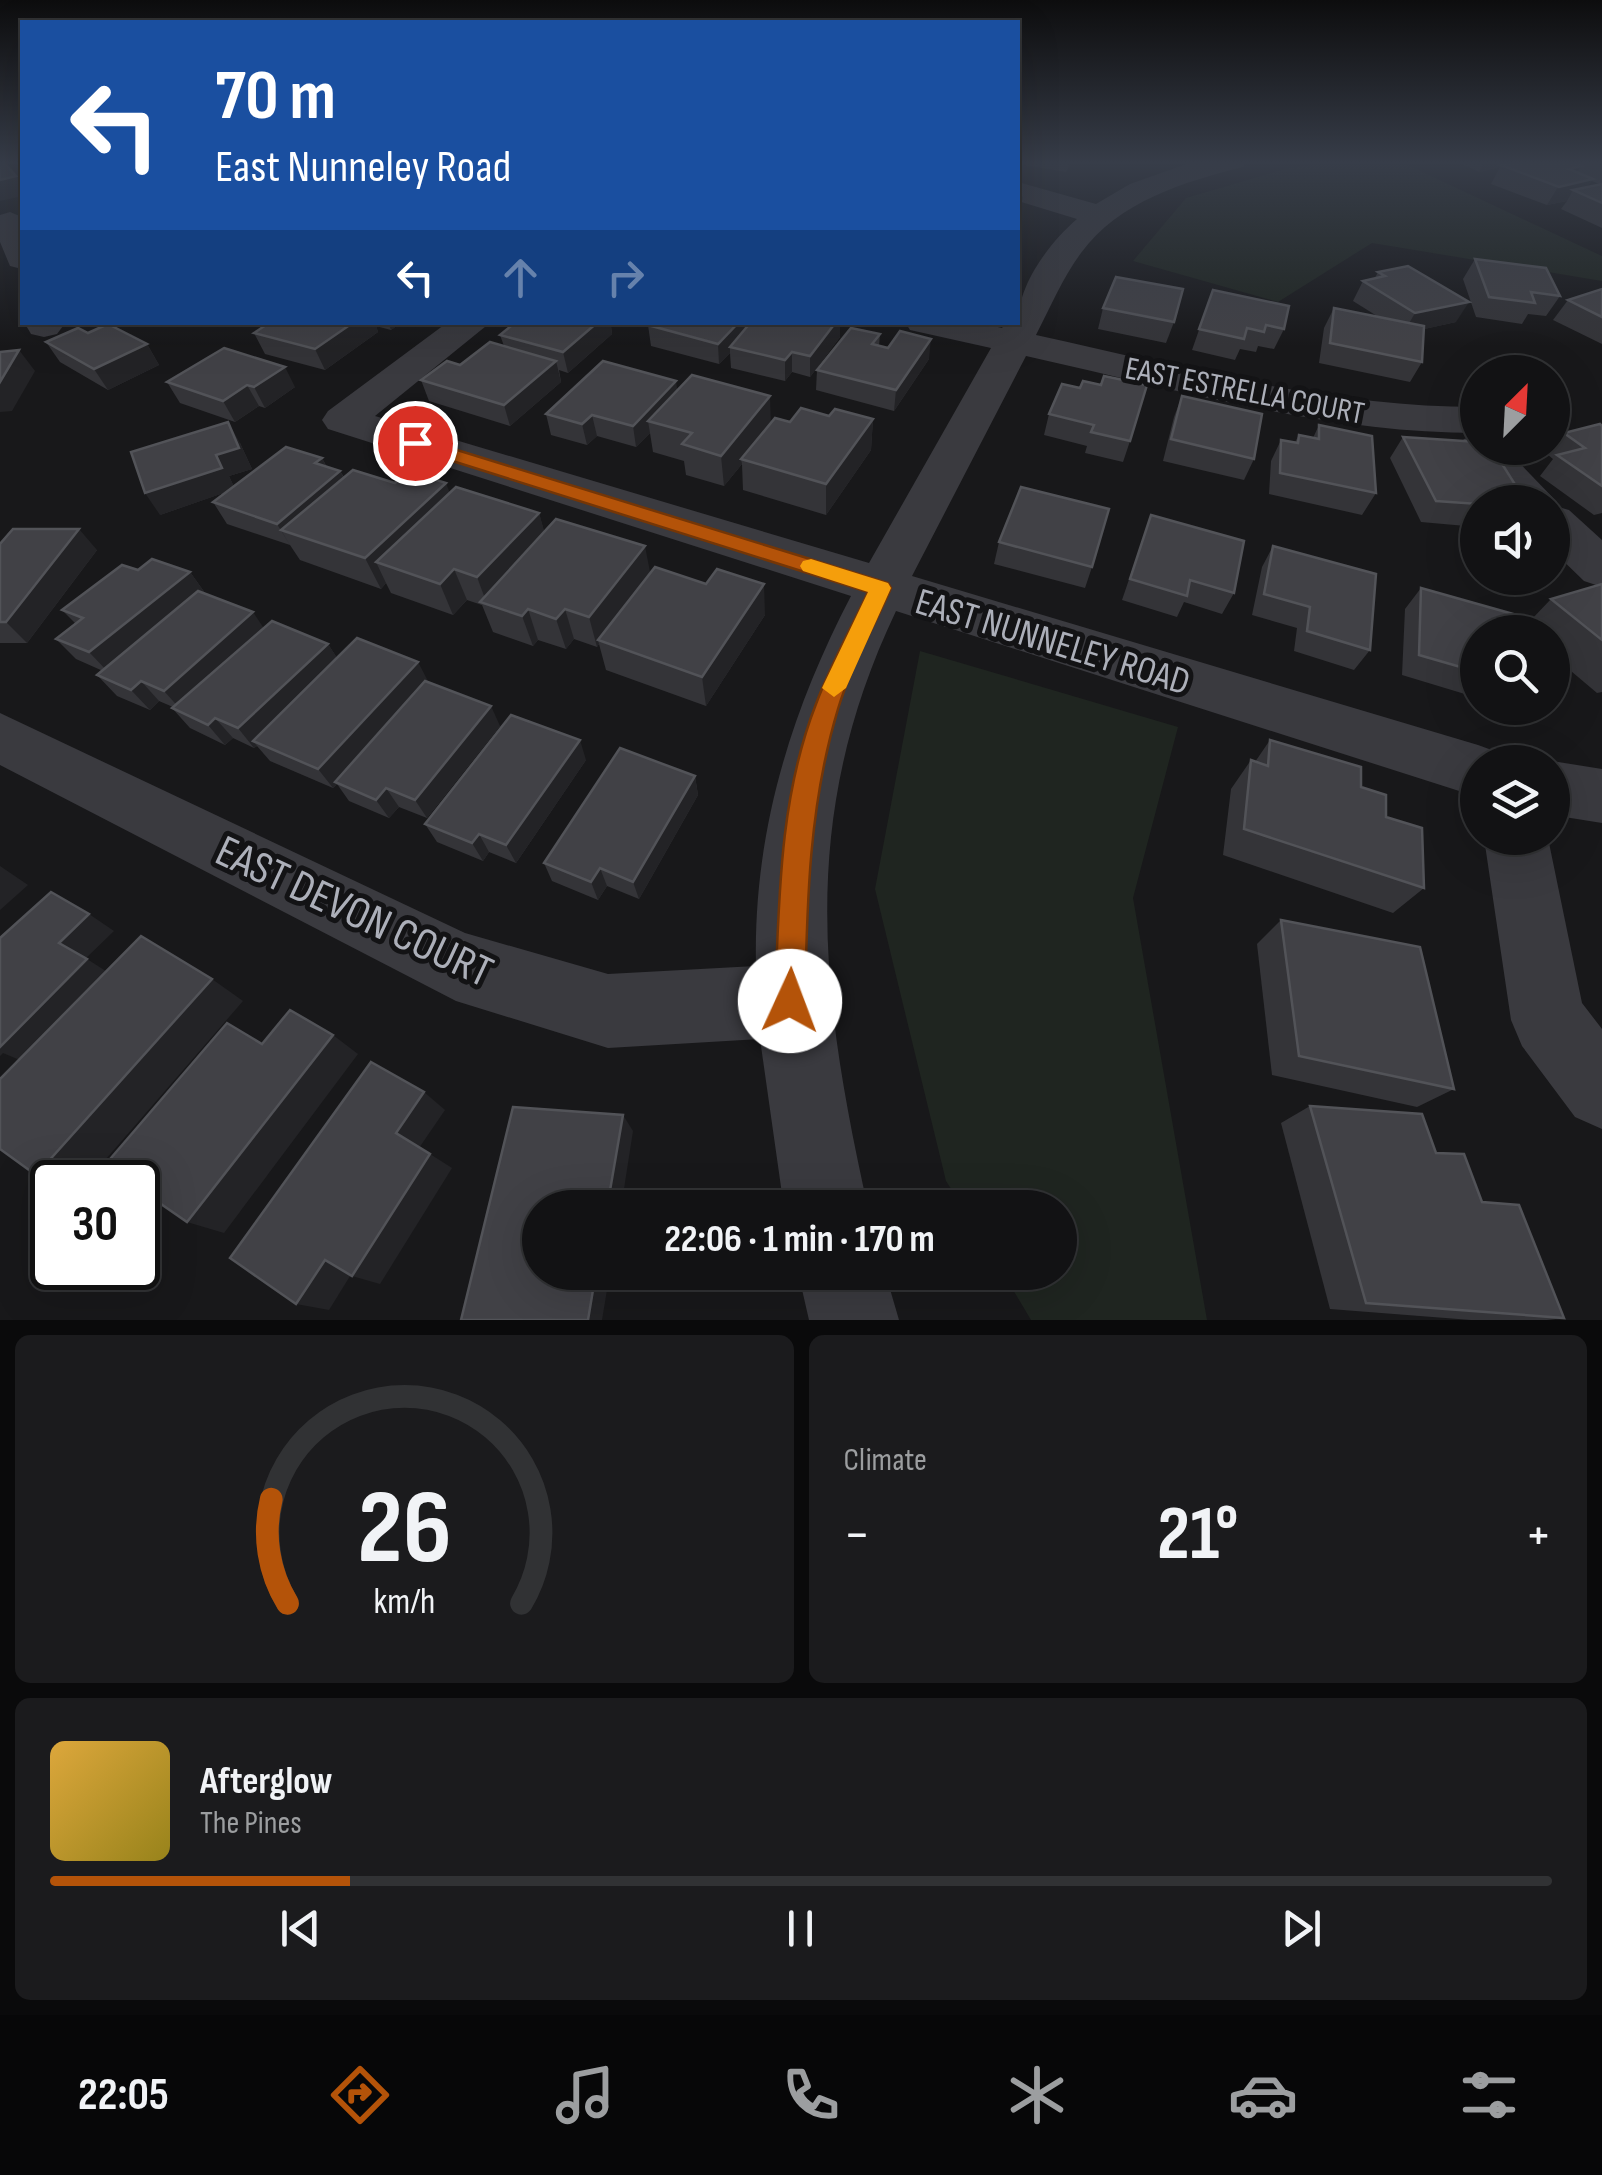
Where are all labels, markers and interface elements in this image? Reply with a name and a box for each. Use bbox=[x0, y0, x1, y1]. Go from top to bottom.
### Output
text: 70 m bbox=[215, 55, 336, 139]
icon: left bbox=[50, 60, 180, 190]
text: East Nunneley Road bbox=[215, 140, 511, 195]
icon: left bbox=[388, 250, 443, 305]
icon: ahead bbox=[493, 250, 548, 305]
icon: right bbox=[598, 250, 653, 305]
street label: EAST ESTRELLA COURT bbox=[1122, 349, 1368, 434]
north arrow bbox=[1460, 355, 1570, 465]
map controls bbox=[1460, 355, 1570, 855]
pin bbox=[373, 401, 458, 486]
icon: arrive bbox=[388, 416, 443, 471]
button: sound bbox=[1460, 485, 1570, 595]
street label: EAST NUNNELEY ROAD bbox=[910, 579, 1195, 705]
button: search bbox=[1460, 615, 1570, 725]
button: layers bbox=[1460, 745, 1570, 855]
street label: EAST DEVON COURT bbox=[207, 824, 501, 1000]
position arrow bbox=[738, 949, 842, 1053]
speed limit sign: 30 bbox=[30, 1160, 160, 1290]
text: 22:06 · 1 min · 170 m bbox=[664, 1217, 935, 1262]
text: Climate bbox=[844, 1441, 927, 1480]
text: 26 bbox=[357, 1467, 452, 1592]
text: 21° bbox=[1157, 1490, 1238, 1581]
text: − bbox=[844, 1502, 870, 1569]
text: + bbox=[1525, 1502, 1552, 1569]
text: km/h bbox=[373, 1581, 435, 1624]
text: Afterglow bbox=[200, 1759, 333, 1804]
text: The Pines bbox=[200, 1804, 302, 1843]
icon: previous bbox=[273, 1901, 328, 1956]
icon: pause bbox=[773, 1901, 828, 1956]
icon: next bbox=[1274, 1901, 1329, 1956]
icon: directions bbox=[325, 2060, 395, 2130]
icon: music bbox=[550, 2060, 620, 2130]
icon: phone bbox=[776, 2060, 846, 2130]
icon: climate bbox=[1002, 2060, 1072, 2130]
icon: car bbox=[1228, 2060, 1298, 2130]
icon: filters bbox=[1454, 2060, 1524, 2130]
text: 22:05 bbox=[78, 2068, 169, 2123]

